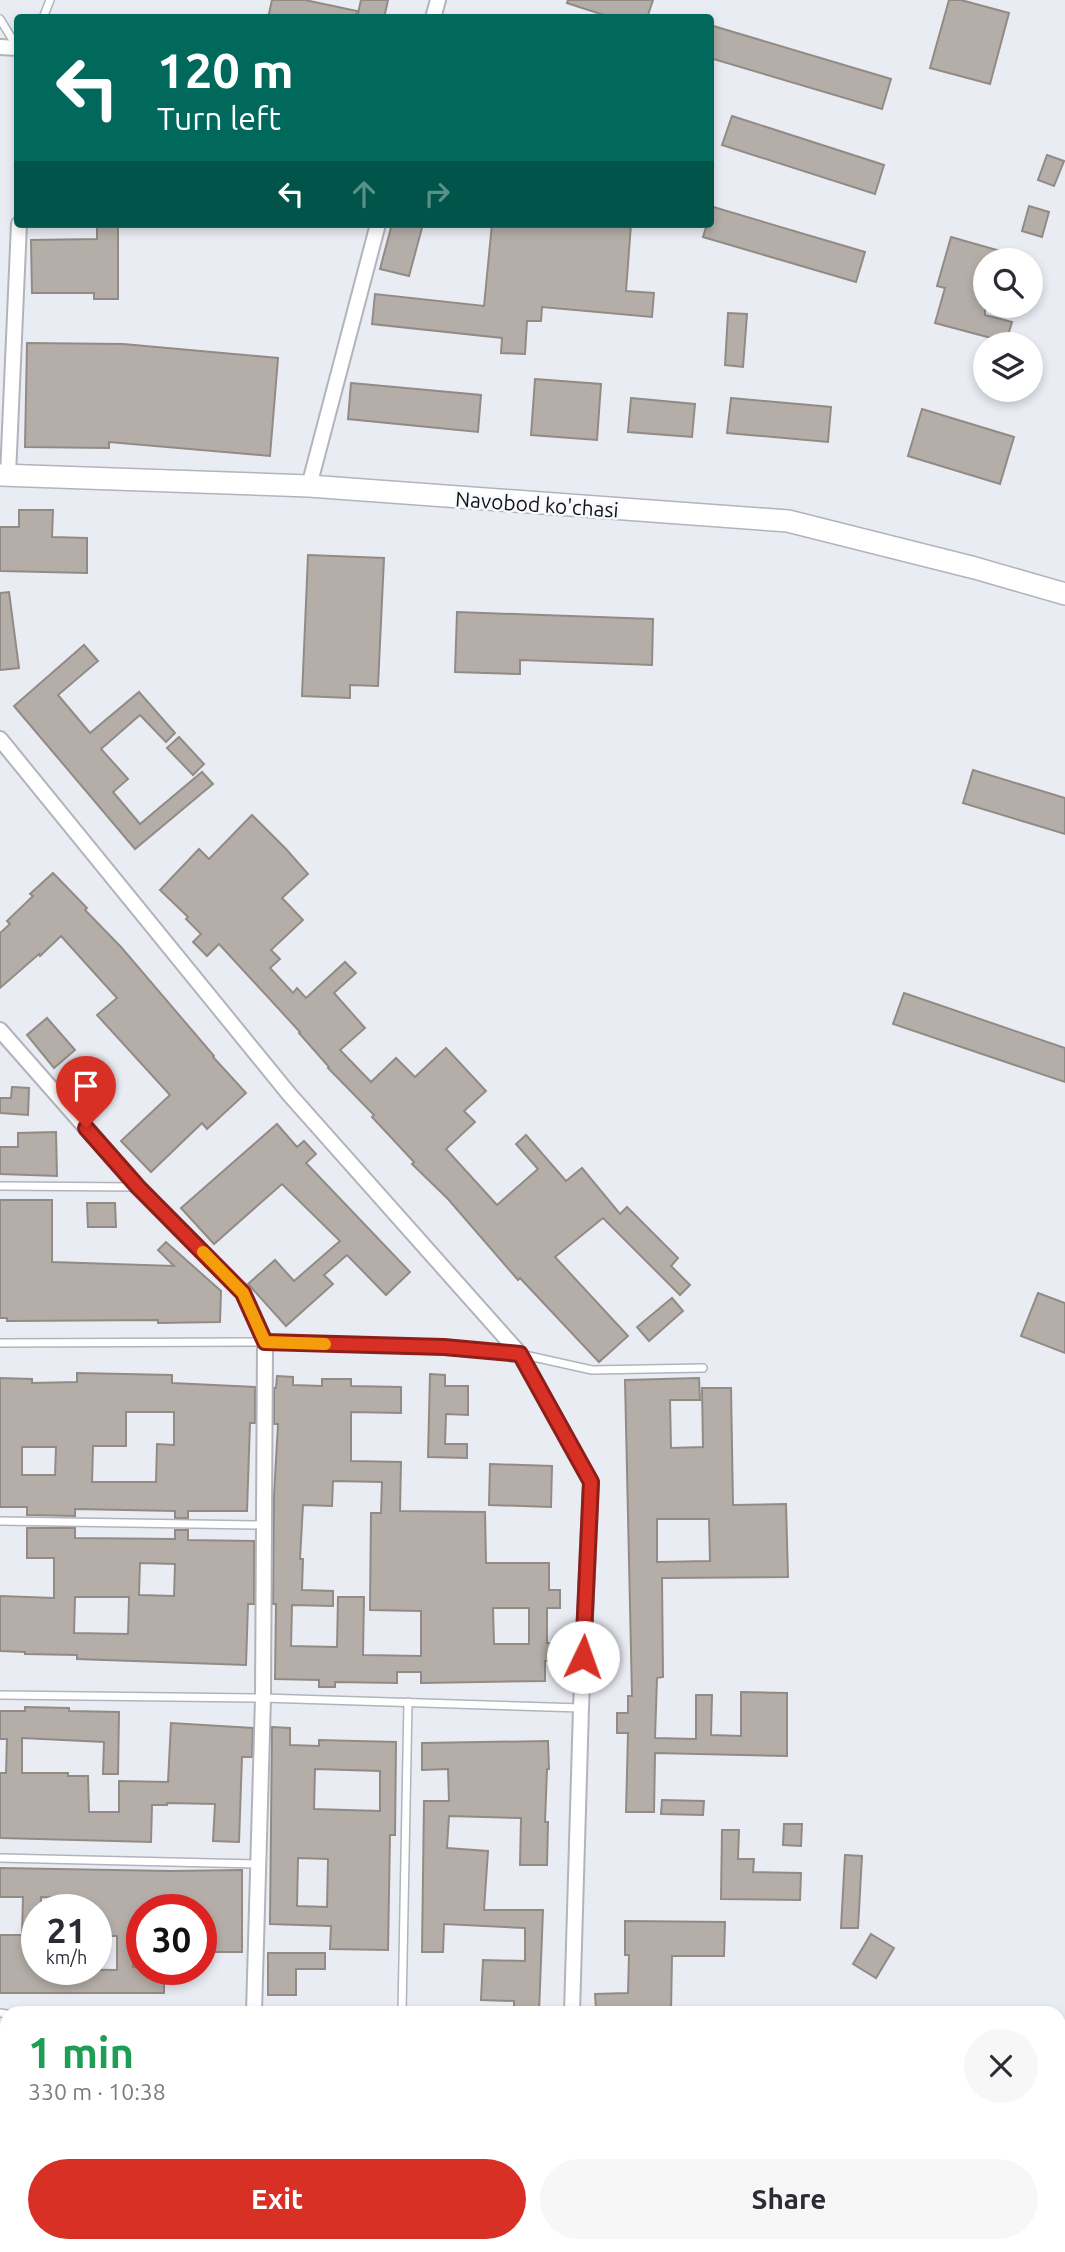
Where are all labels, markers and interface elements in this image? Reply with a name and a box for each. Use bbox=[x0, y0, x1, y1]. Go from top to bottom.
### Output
icon: left bbox=[42, 42, 133, 133]
text: 120 m bbox=[157, 42, 294, 97]
text: Turn left bbox=[157, 100, 281, 136]
icon: left bbox=[272, 175, 310, 213]
icon: ahead bbox=[345, 175, 383, 213]
icon: right bbox=[418, 175, 456, 213]
map controls bbox=[973, 248, 1043, 402]
button: search bbox=[973, 248, 1043, 318]
button: layers bbox=[973, 332, 1043, 402]
street label: Navobod ko'chasi bbox=[454, 486, 620, 522]
pin bbox=[56, 1056, 116, 1128]
icon: arrive bbox=[67, 1067, 105, 1105]
position arrow bbox=[546, 1620, 620, 1694]
speed limit sign: 30 bbox=[126, 1894, 217, 1985]
text: 21 bbox=[47, 1910, 86, 1950]
text: km/h bbox=[46, 1947, 87, 1967]
text: 1 min bbox=[28, 2029, 134, 2076]
button: close bbox=[964, 2029, 1038, 2103]
text: 330 m · 10:38 bbox=[28, 2079, 166, 2104]
button: Exit bbox=[28, 2159, 526, 2239]
button: Share bbox=[540, 2159, 1038, 2239]

